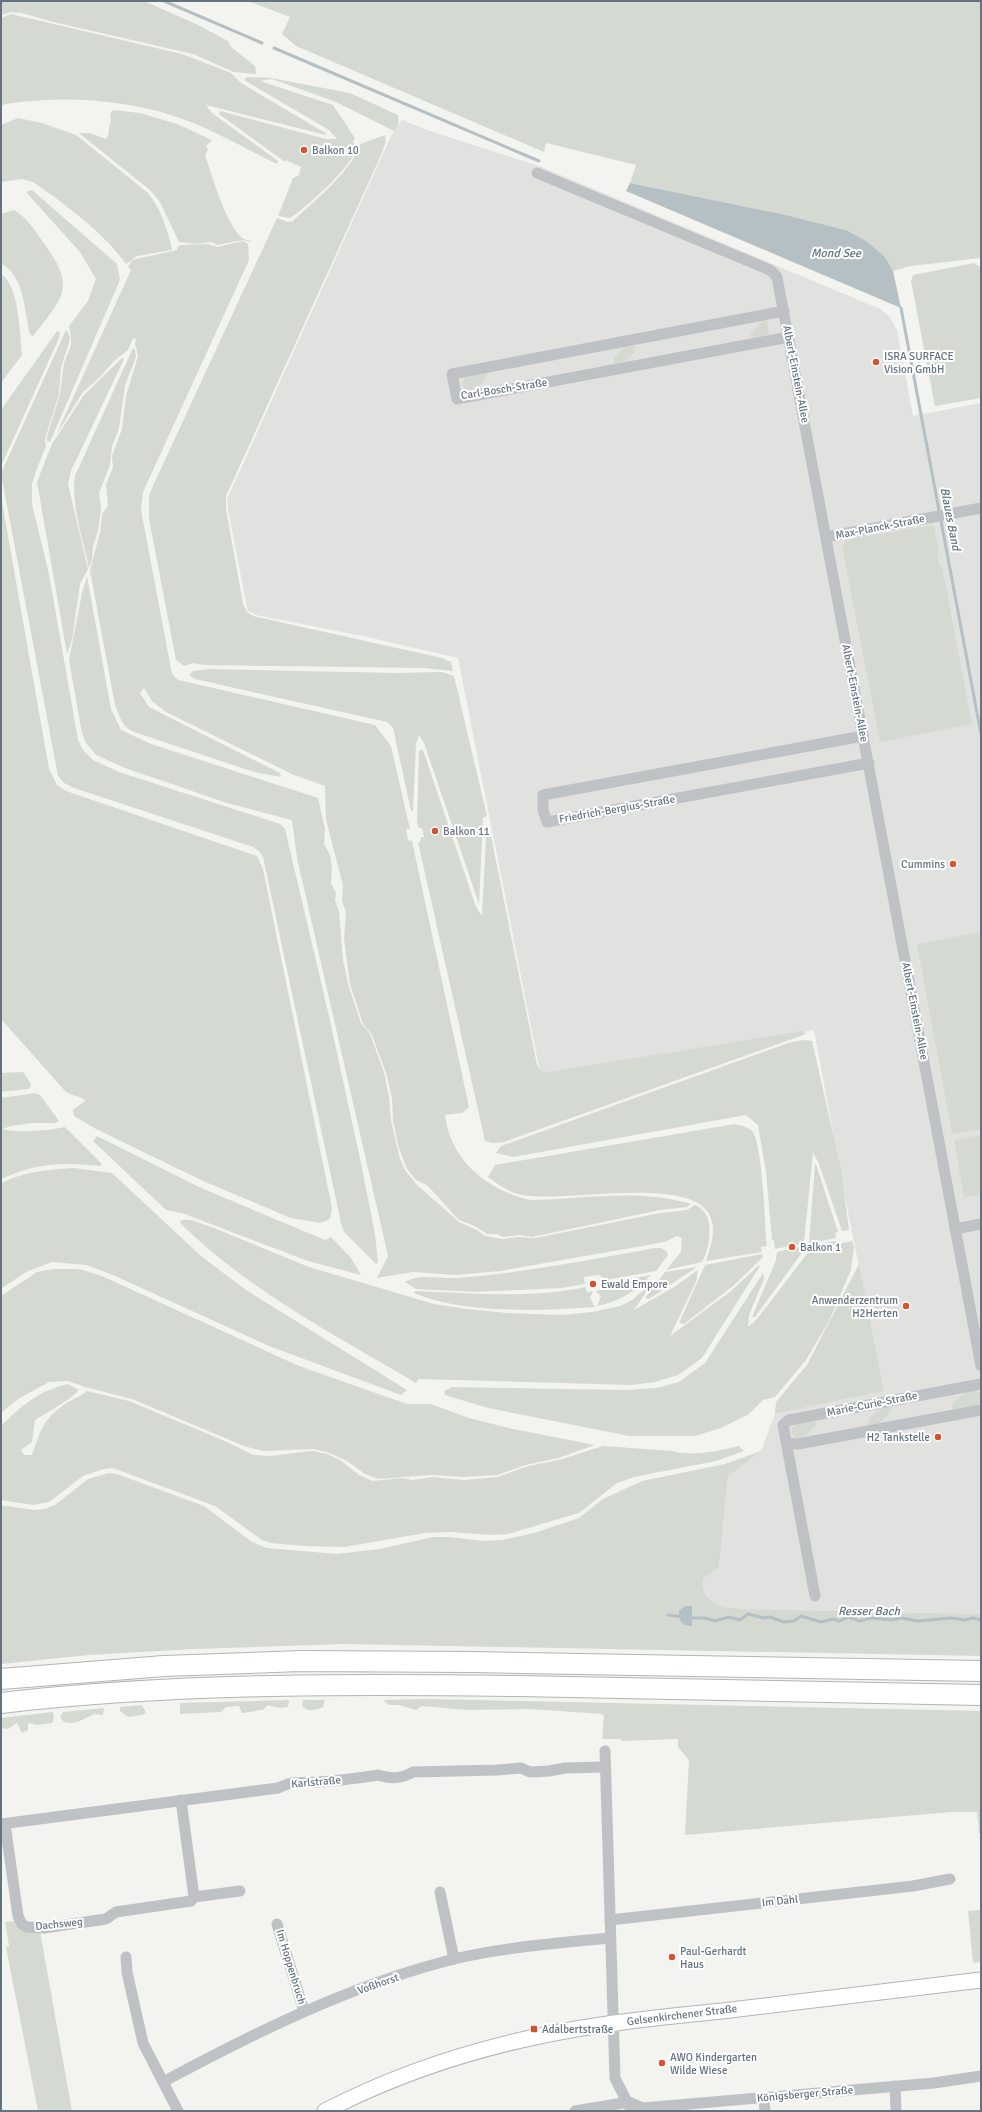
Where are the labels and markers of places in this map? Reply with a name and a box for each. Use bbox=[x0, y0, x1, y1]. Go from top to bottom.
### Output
place label: Balkon 10 bbox=[312, 144, 359, 157]
marker: Balkon 10 bbox=[299, 145, 309, 155]
place label: ISRA SURFACE Vision GmbH bbox=[884, 350, 954, 376]
marker: ISRA SURFACE Vision GmbH bbox=[871, 357, 881, 367]
place label: Balkon 11 bbox=[443, 825, 490, 838]
marker: Balkon 11 bbox=[430, 826, 440, 836]
place label: Cummins bbox=[901, 858, 945, 871]
marker: Cummins bbox=[948, 859, 958, 869]
place label: Balkon 1 bbox=[800, 1241, 841, 1254]
marker: Balkon 1 bbox=[787, 1242, 797, 1252]
place label: Ewald Empore bbox=[601, 1278, 668, 1291]
marker: Ewald Empore bbox=[588, 1279, 598, 1289]
place label: Anwenderzentrum H2Herten bbox=[812, 1294, 898, 1320]
marker: Anwenderzentrum H2Herten bbox=[901, 1301, 911, 1311]
place label: H2 Tankstelle bbox=[867, 1431, 930, 1444]
marker: H2 Tankstelle bbox=[933, 1432, 943, 1442]
place label: Paul-Gerhardt Haus bbox=[680, 1945, 747, 1971]
marker: Paul-Gerhardt Haus bbox=[667, 1952, 677, 1962]
place label: Adalbertstraße bbox=[542, 2023, 613, 2036]
marker: Adalbertstraße bbox=[529, 2024, 539, 2034]
place label: AWO Kindergarten Wilde Wiese bbox=[670, 2051, 757, 2077]
marker: AWO Kindergarten Wilde Wiese bbox=[657, 2058, 667, 2068]

